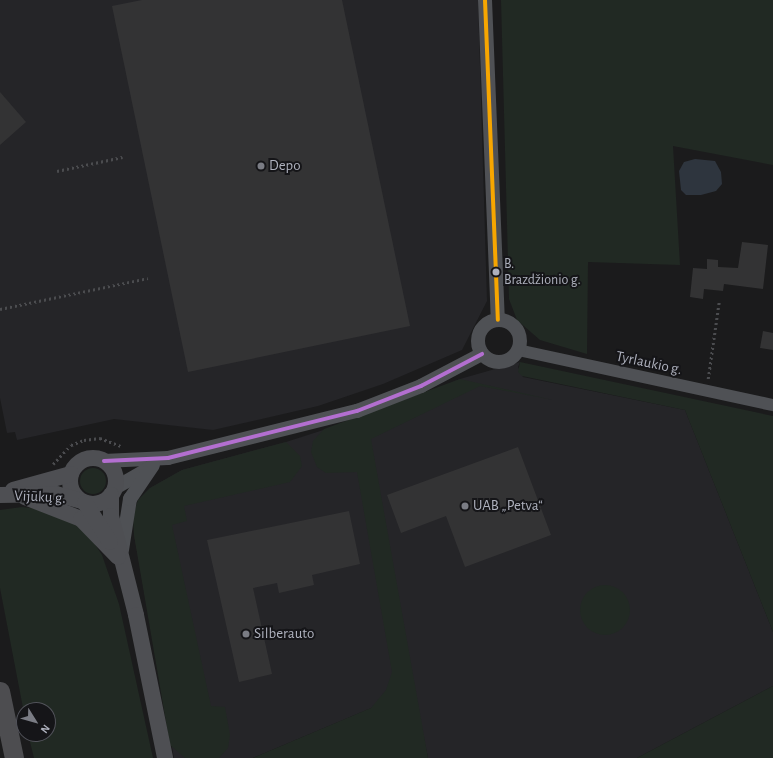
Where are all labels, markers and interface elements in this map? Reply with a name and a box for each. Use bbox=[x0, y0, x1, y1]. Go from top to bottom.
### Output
place label: Depo bbox=[269, 157, 301, 175]
marker: Depo bbox=[256, 161, 266, 171]
place label: B. Brazdžionio g. bbox=[504, 256, 581, 288]
marker: B. Brazdžionio g. bbox=[491, 267, 501, 277]
street label: Tyrlaukio g. bbox=[614, 347, 684, 379]
street label: Vijūkų g. bbox=[14, 487, 66, 507]
place label: UAB „Petva“ bbox=[473, 497, 543, 515]
marker: UAB „Petva“ bbox=[460, 501, 470, 511]
place label: Silberauto bbox=[254, 625, 314, 643]
marker: Silberauto bbox=[241, 629, 251, 639]
north arrow bbox=[16, 702, 56, 742]
text: N bbox=[38, 723, 52, 735]

